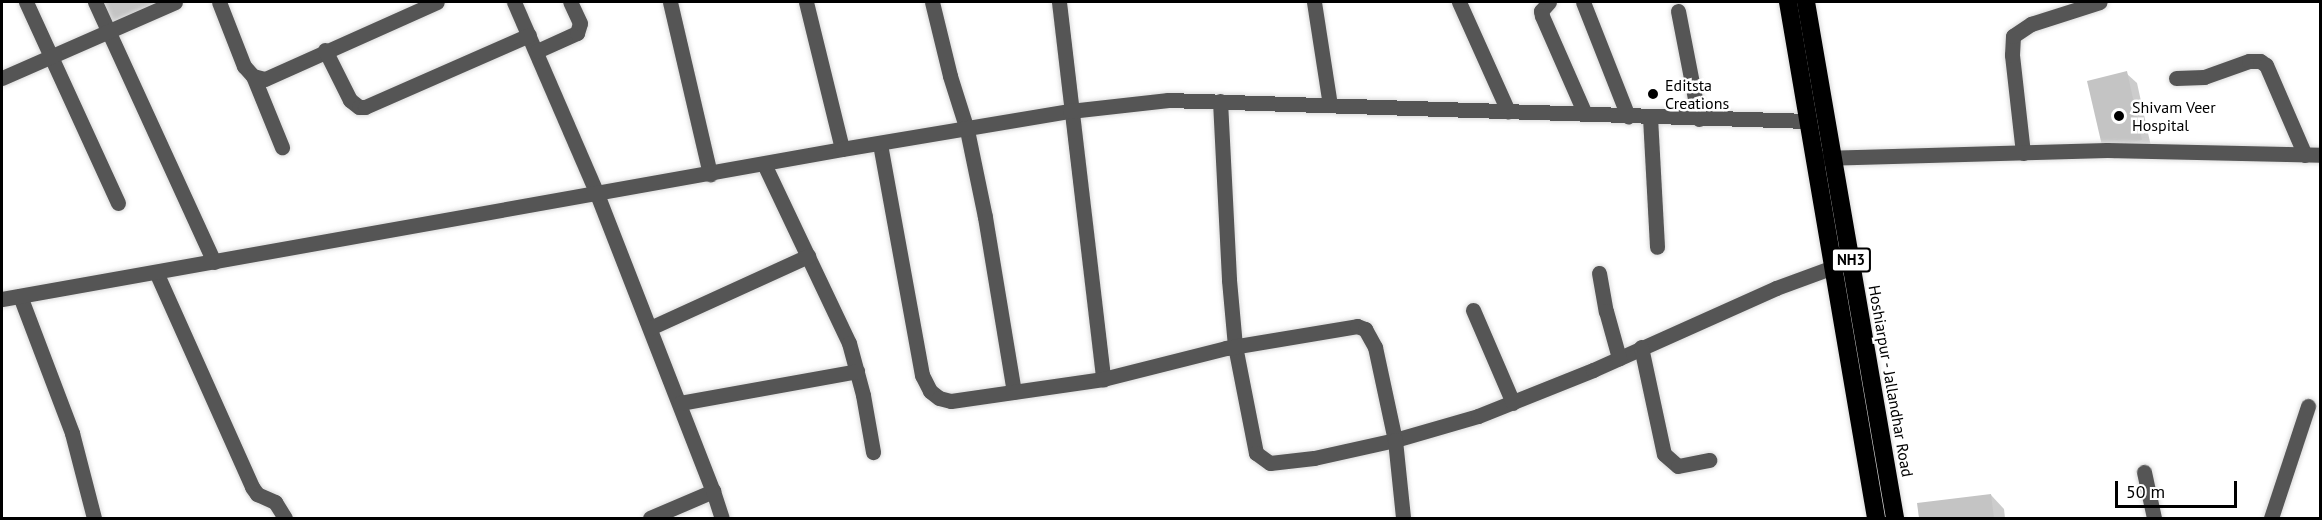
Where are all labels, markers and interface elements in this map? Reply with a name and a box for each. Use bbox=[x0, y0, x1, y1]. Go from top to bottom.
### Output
place label: Editsta Creations bbox=[1665, 75, 1729, 113]
marker: Editsta Creations bbox=[1646, 87, 1660, 101]
place label: Shivam Veer Hospital bbox=[2132, 97, 2216, 135]
marker: Shivam Veer Hospital bbox=[2110, 107, 2128, 125]
road number: NH3 bbox=[1830, 248, 1872, 272]
street label: Hoshiarpur - Jallandhar Road bbox=[1864, 282, 1918, 480]
scale bar bbox=[2118, 469, 2240, 507]
text: 50 m bbox=[2126, 480, 2165, 503]

